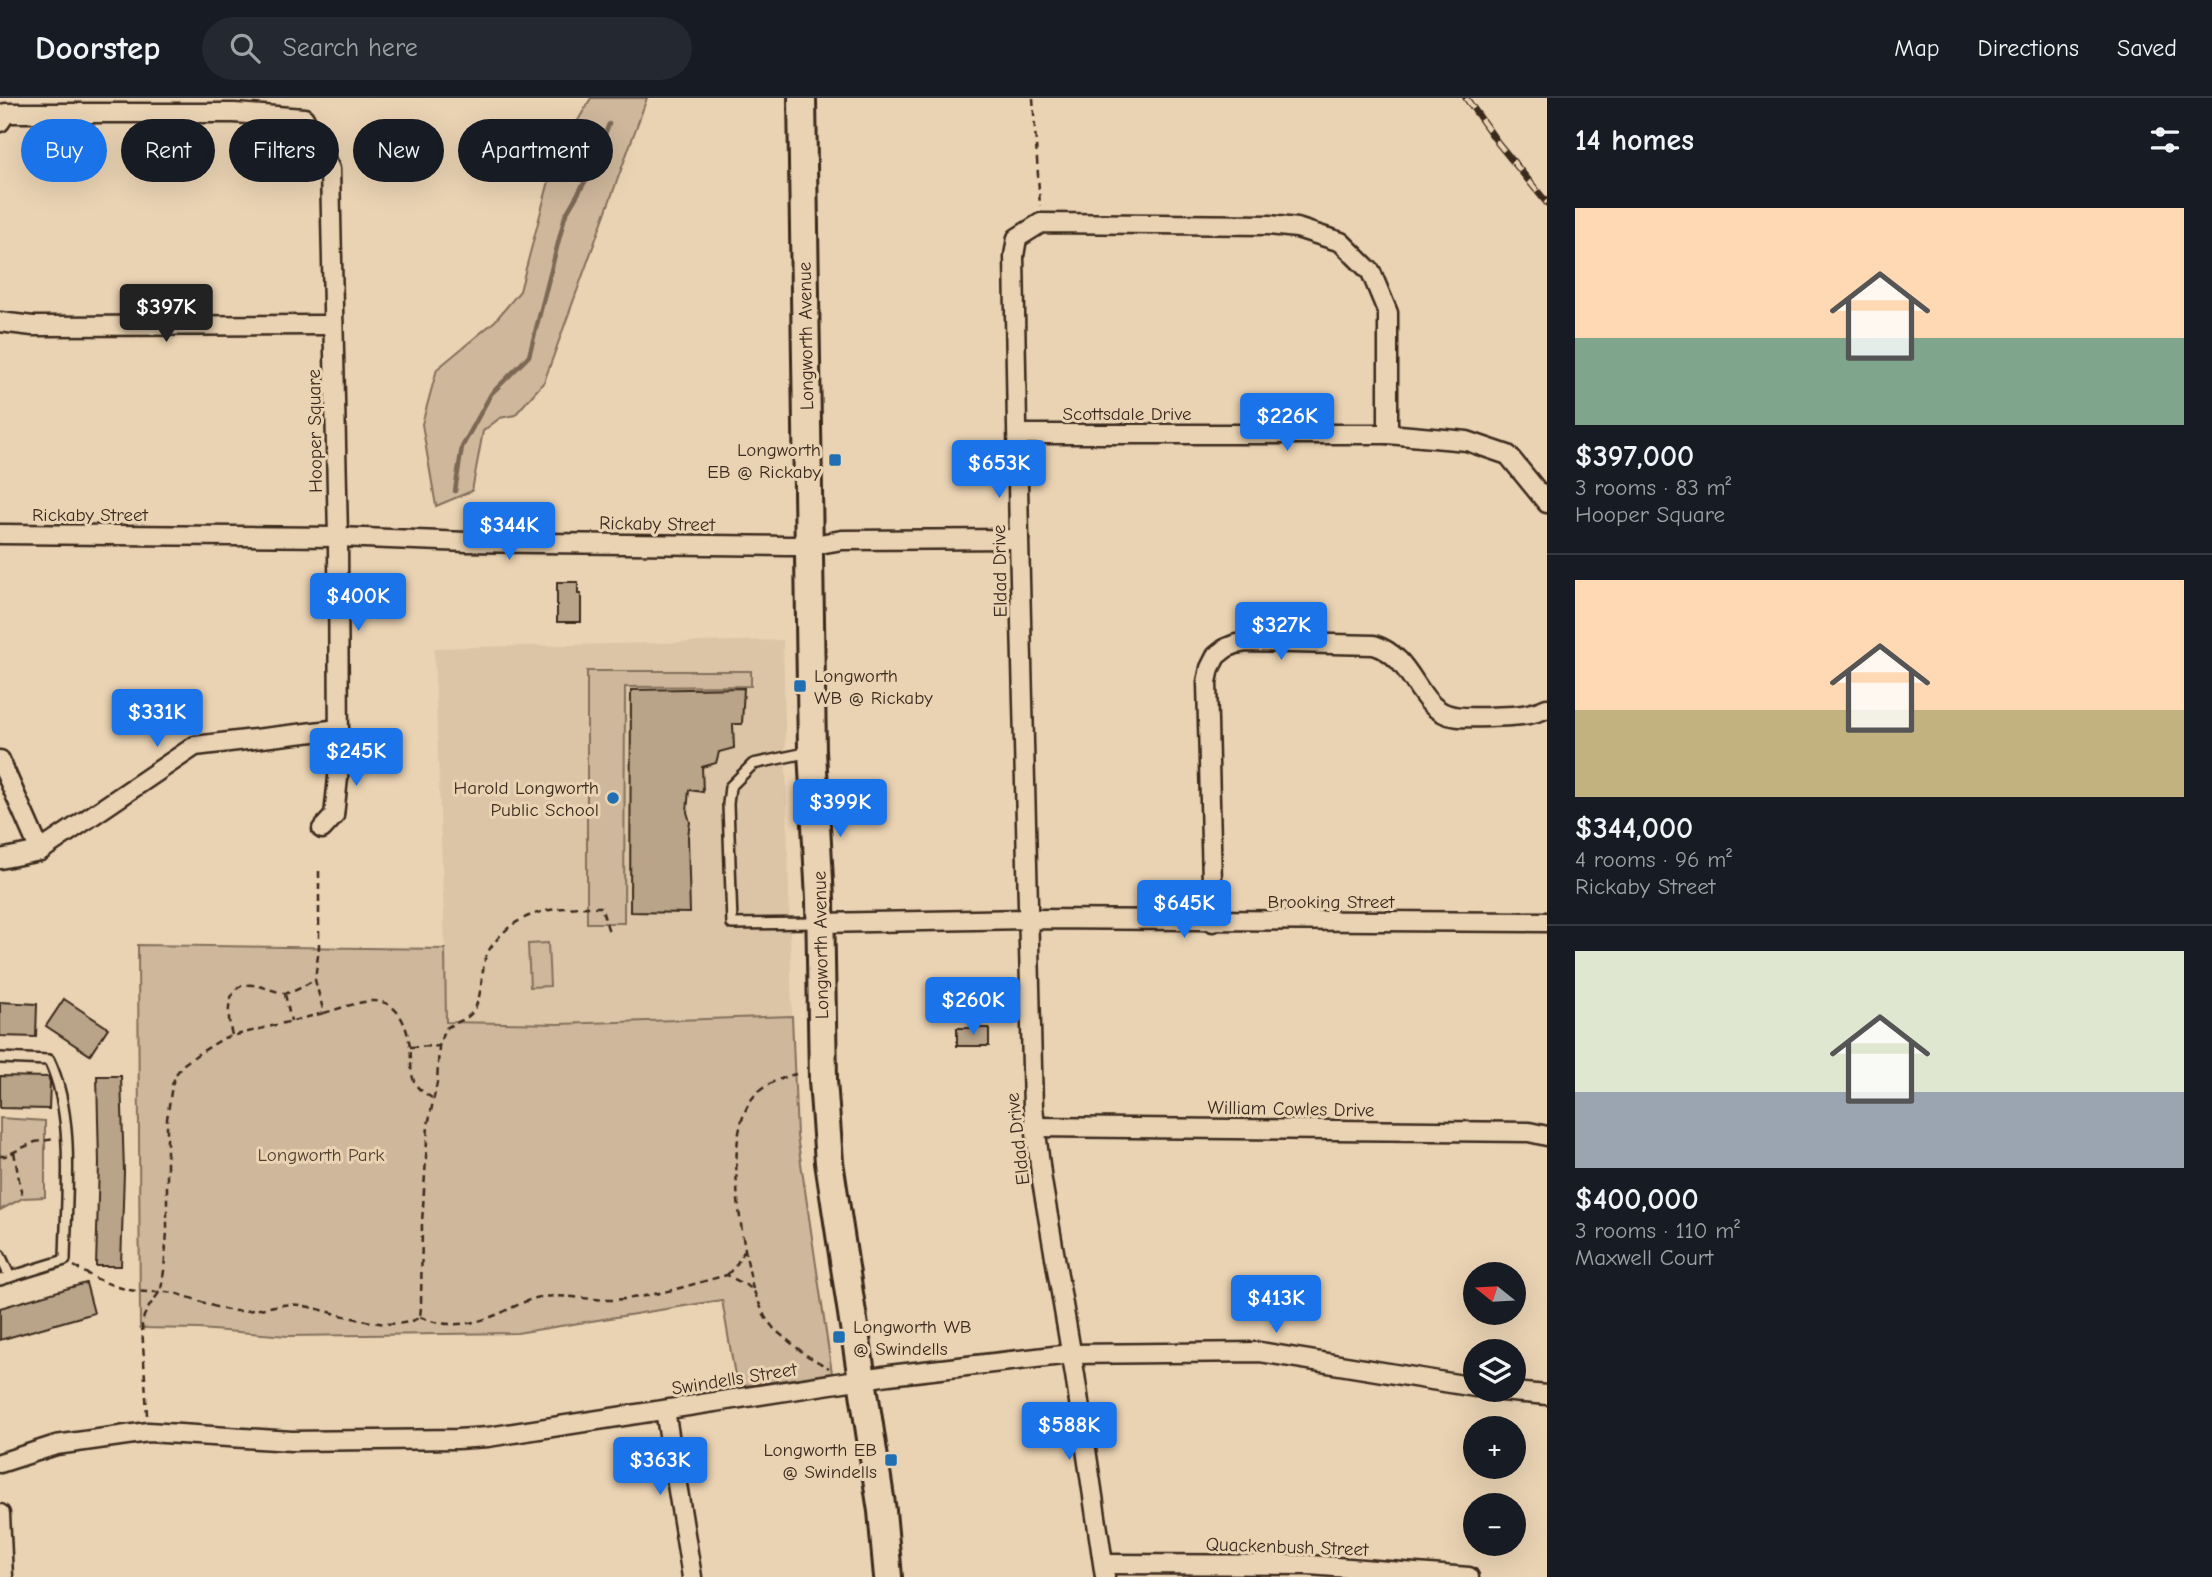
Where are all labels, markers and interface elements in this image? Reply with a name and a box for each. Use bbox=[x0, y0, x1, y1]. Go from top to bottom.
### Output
search box bbox=[202, 17, 692, 80]
text: Doorstep bbox=[35, 29, 160, 67]
icon: search bbox=[226, 29, 264, 67]
text: Search here bbox=[282, 33, 418, 63]
text: Map bbox=[1894, 34, 1940, 62]
text: Directions bbox=[1978, 34, 2079, 62]
text: Saved bbox=[2117, 34, 2177, 62]
chip: Buy bbox=[21, 119, 107, 182]
chip: Rent bbox=[121, 119, 215, 182]
chip: Filters bbox=[229, 119, 339, 182]
chip: New bbox=[353, 119, 444, 182]
chip: Apartment bbox=[458, 119, 613, 182]
icon: filters bbox=[2146, 121, 2184, 159]
text: 14 homes bbox=[1575, 123, 1694, 158]
icon: home bbox=[1817, 253, 1943, 379]
street label: Longworth Avenue bbox=[794, 262, 818, 410]
pin: $397K bbox=[117, 285, 215, 344]
text: $397K bbox=[136, 293, 196, 320]
street label: Hooper Square bbox=[303, 369, 327, 493]
pin: $226K bbox=[1238, 394, 1336, 453]
text: $226K bbox=[1256, 402, 1318, 429]
street label: Scottsdale Drive bbox=[1062, 403, 1192, 425]
place label: Longworth EB @ Rickaby bbox=[707, 439, 822, 483]
text: $397,000 bbox=[1575, 439, 1694, 474]
pin: $653K bbox=[950, 440, 1048, 500]
text: $653K bbox=[968, 449, 1030, 476]
marker: Longworth EB @ Rickaby bbox=[827, 452, 843, 468]
text: 3 rooms · 83 m² bbox=[1575, 474, 1731, 501]
text: Hooper Square bbox=[1575, 501, 1725, 528]
pin: $344K bbox=[460, 503, 558, 562]
street label: Rickaby Street bbox=[32, 504, 149, 526]
text: $344K bbox=[479, 511, 539, 538]
street label: Rickaby Street bbox=[599, 512, 716, 536]
street label: Eldad Drive bbox=[988, 524, 1012, 618]
pin: $400K bbox=[309, 574, 407, 633]
text: $400K bbox=[326, 582, 390, 609]
pin: $327K bbox=[1232, 602, 1330, 662]
text: $327K bbox=[1251, 611, 1311, 638]
icon: home bbox=[1817, 625, 1943, 751]
place label: Longworth WB @ Rickaby bbox=[814, 665, 933, 709]
marker: Longworth WB @ Rickaby bbox=[792, 678, 808, 694]
pin: $331K bbox=[108, 690, 206, 749]
text: $331K bbox=[128, 698, 186, 725]
pin: $245K bbox=[307, 728, 405, 788]
text: $245K bbox=[326, 737, 386, 764]
place label: Harold Longworth Public School bbox=[454, 777, 599, 821]
pin: $399K bbox=[791, 780, 889, 839]
text: $399K bbox=[809, 788, 871, 815]
marker: Harold Longworth Public School bbox=[605, 790, 621, 806]
text: $344,000 bbox=[1575, 811, 1693, 846]
text: 4 rooms · 96 m² bbox=[1575, 846, 1732, 873]
street label: Longworth Avenue bbox=[809, 871, 833, 1019]
text: Rickaby Street bbox=[1575, 873, 1715, 900]
pin: $645K bbox=[1135, 880, 1233, 940]
text: $645K bbox=[1153, 889, 1215, 916]
street label: Brooking Street bbox=[1267, 891, 1395, 913]
pin: $260K bbox=[924, 978, 1022, 1037]
text: $260K bbox=[941, 986, 1005, 1013]
icon: home bbox=[1817, 996, 1943, 1122]
street label: Eldad Drive bbox=[1001, 1091, 1035, 1186]
street label: William Cowles Drive bbox=[1207, 1097, 1375, 1121]
park label: Longworth Park bbox=[258, 1144, 385, 1166]
text: $400,000 bbox=[1575, 1182, 1699, 1217]
text: 3 rooms · 110 m² bbox=[1575, 1217, 1740, 1244]
text: Maxwell Court bbox=[1575, 1244, 1713, 1271]
north arrow bbox=[1463, 1262, 1526, 1325]
map controls bbox=[1463, 1262, 1526, 1556]
pin: $413K bbox=[1227, 1276, 1325, 1335]
text: $413K bbox=[1247, 1284, 1305, 1311]
place label: Longworth WB @ Swindells bbox=[853, 1316, 972, 1360]
marker: Longworth WB @ Swindells bbox=[831, 1329, 847, 1345]
button: layers bbox=[1463, 1339, 1526, 1402]
street label: Swindells Street bbox=[670, 1358, 799, 1400]
pin: $588K bbox=[1020, 1402, 1118, 1462]
text: $588K bbox=[1038, 1411, 1100, 1438]
button: + bbox=[1463, 1416, 1526, 1479]
pin: $363K bbox=[611, 1438, 709, 1497]
place label: Longworth EB @ Swindells bbox=[763, 1439, 877, 1483]
text: $363K bbox=[629, 1446, 691, 1473]
marker: Longworth EB @ Swindells bbox=[883, 1452, 899, 1468]
button: − bbox=[1463, 1493, 1526, 1556]
street label: Quackenbush Street bbox=[1205, 1533, 1369, 1561]

